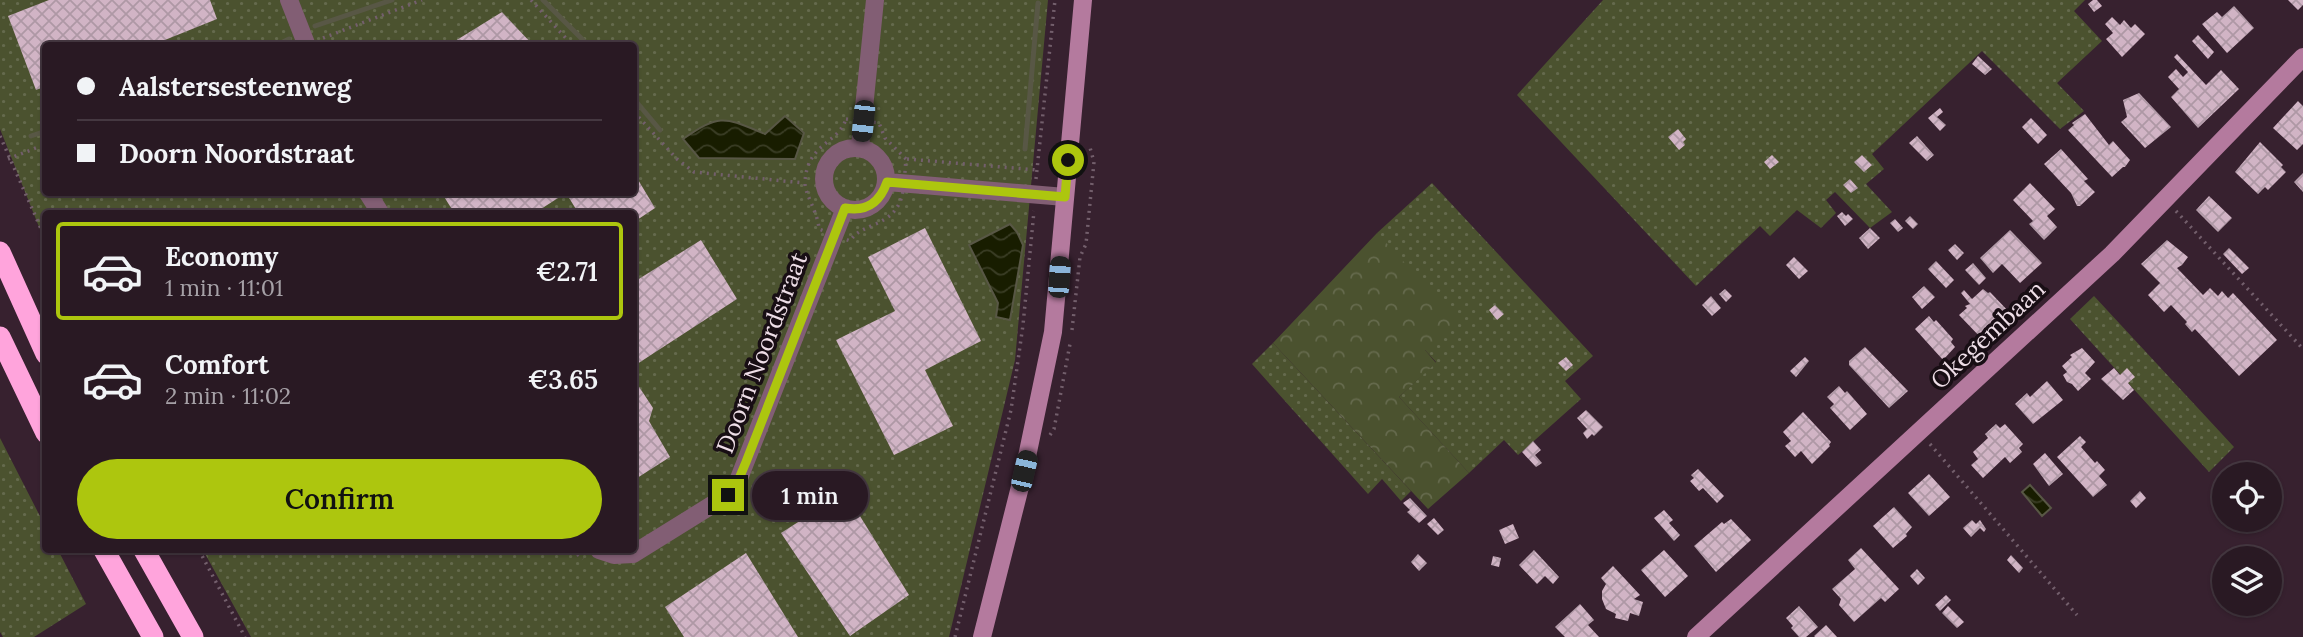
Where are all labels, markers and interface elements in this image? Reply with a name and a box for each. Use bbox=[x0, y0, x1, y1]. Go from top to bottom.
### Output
text: Aalstersesteenweg bbox=[119, 70, 351, 103]
car bbox=[851, 99, 876, 143]
text: Doorn Noordstraat bbox=[119, 137, 354, 170]
route start bbox=[1052, 144, 1084, 176]
icon: car bbox=[81, 240, 144, 303]
text: Economy bbox=[165, 240, 278, 273]
street label: Doorn Noordstraat bbox=[709, 247, 814, 458]
text: €2.71 bbox=[536, 255, 598, 288]
car bbox=[1048, 255, 1071, 299]
text: 1 min · 11:01 bbox=[165, 273, 283, 302]
street label: Okegembaan bbox=[1924, 274, 2052, 396]
icon: car bbox=[81, 348, 144, 411]
text: Comfort bbox=[165, 348, 269, 381]
text: €3.65 bbox=[528, 363, 598, 396]
text: 2 min · 11:02 bbox=[165, 381, 291, 410]
car bbox=[1010, 448, 1039, 494]
button: Confirm bbox=[77, 459, 602, 539]
map controls bbox=[2212, 462, 2282, 616]
button: locate bbox=[2212, 462, 2282, 532]
callout: 1 min bbox=[752, 470, 868, 520]
route end bbox=[712, 479, 744, 511]
text: 1 min bbox=[781, 481, 839, 510]
button: layers bbox=[2212, 546, 2282, 616]

